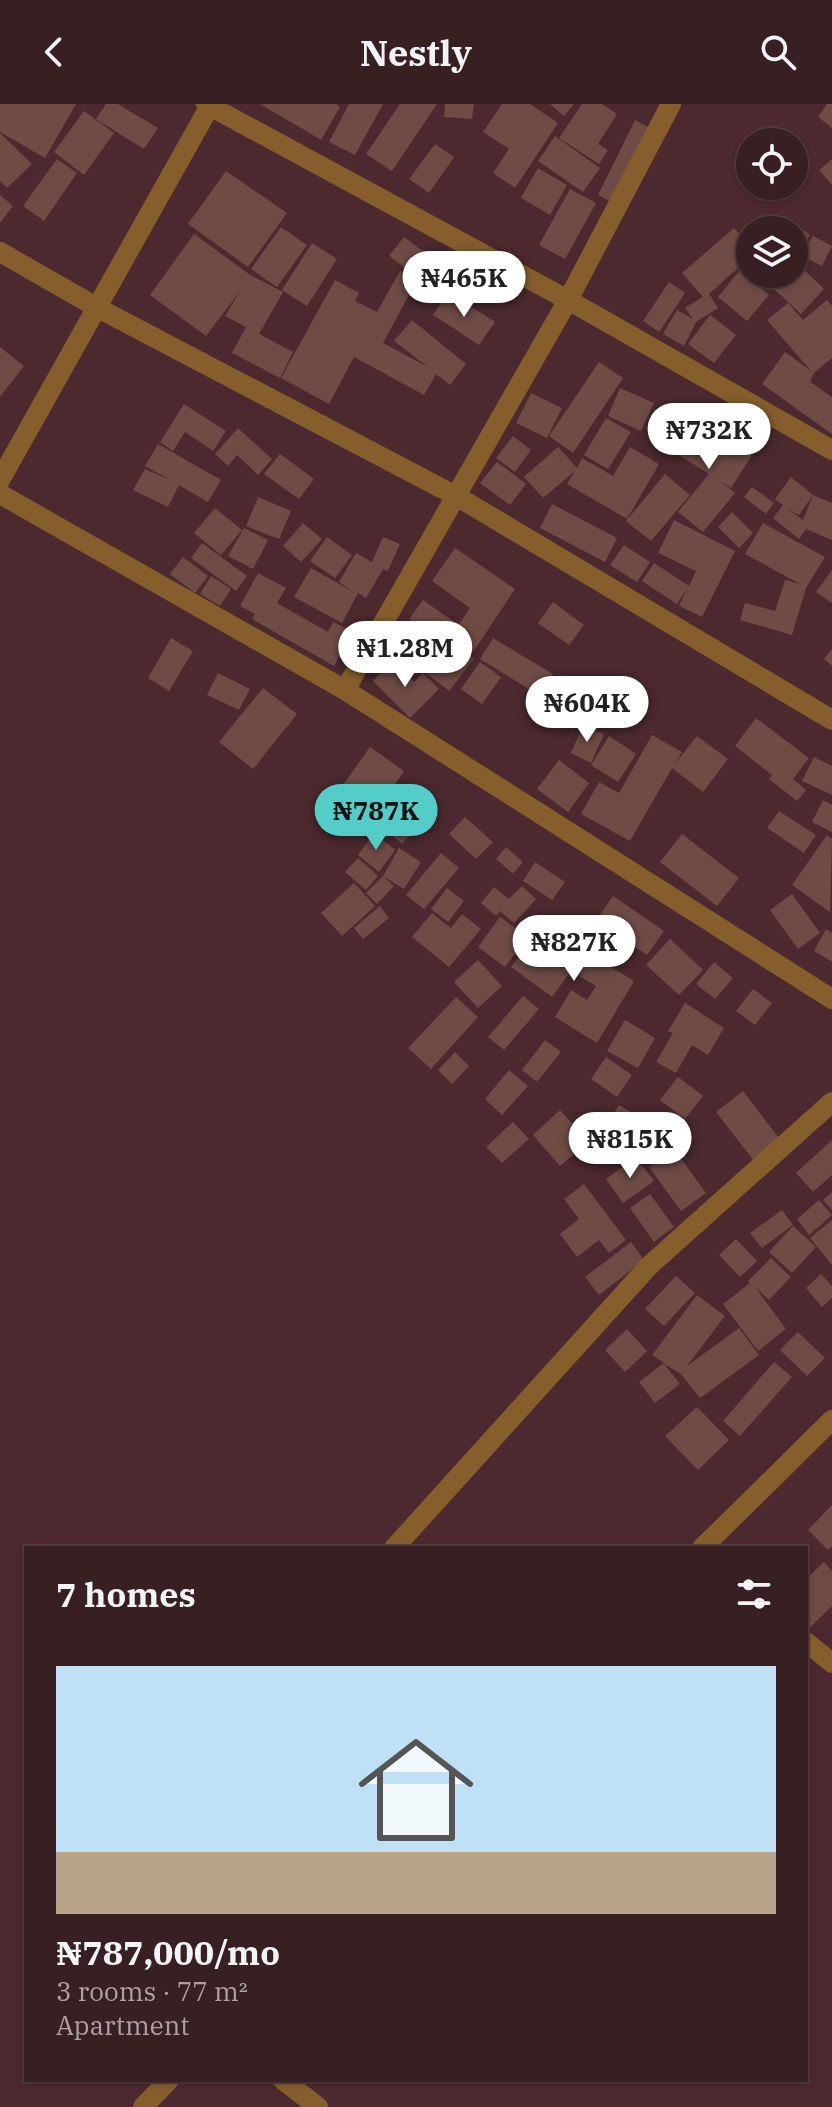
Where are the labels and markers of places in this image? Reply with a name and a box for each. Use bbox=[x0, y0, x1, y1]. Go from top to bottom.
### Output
pin: ₦465K bbox=[408, 251, 520, 319]
pin: ₦732K bbox=[653, 403, 765, 471]
pin: ₦1.28M bbox=[340, 621, 470, 689]
pin: ₦604K bbox=[531, 676, 643, 744]
pin: ₦787K bbox=[320, 784, 432, 852]
pin: ₦827K bbox=[518, 915, 630, 983]
pin: ₦815K bbox=[574, 1112, 686, 1180]

